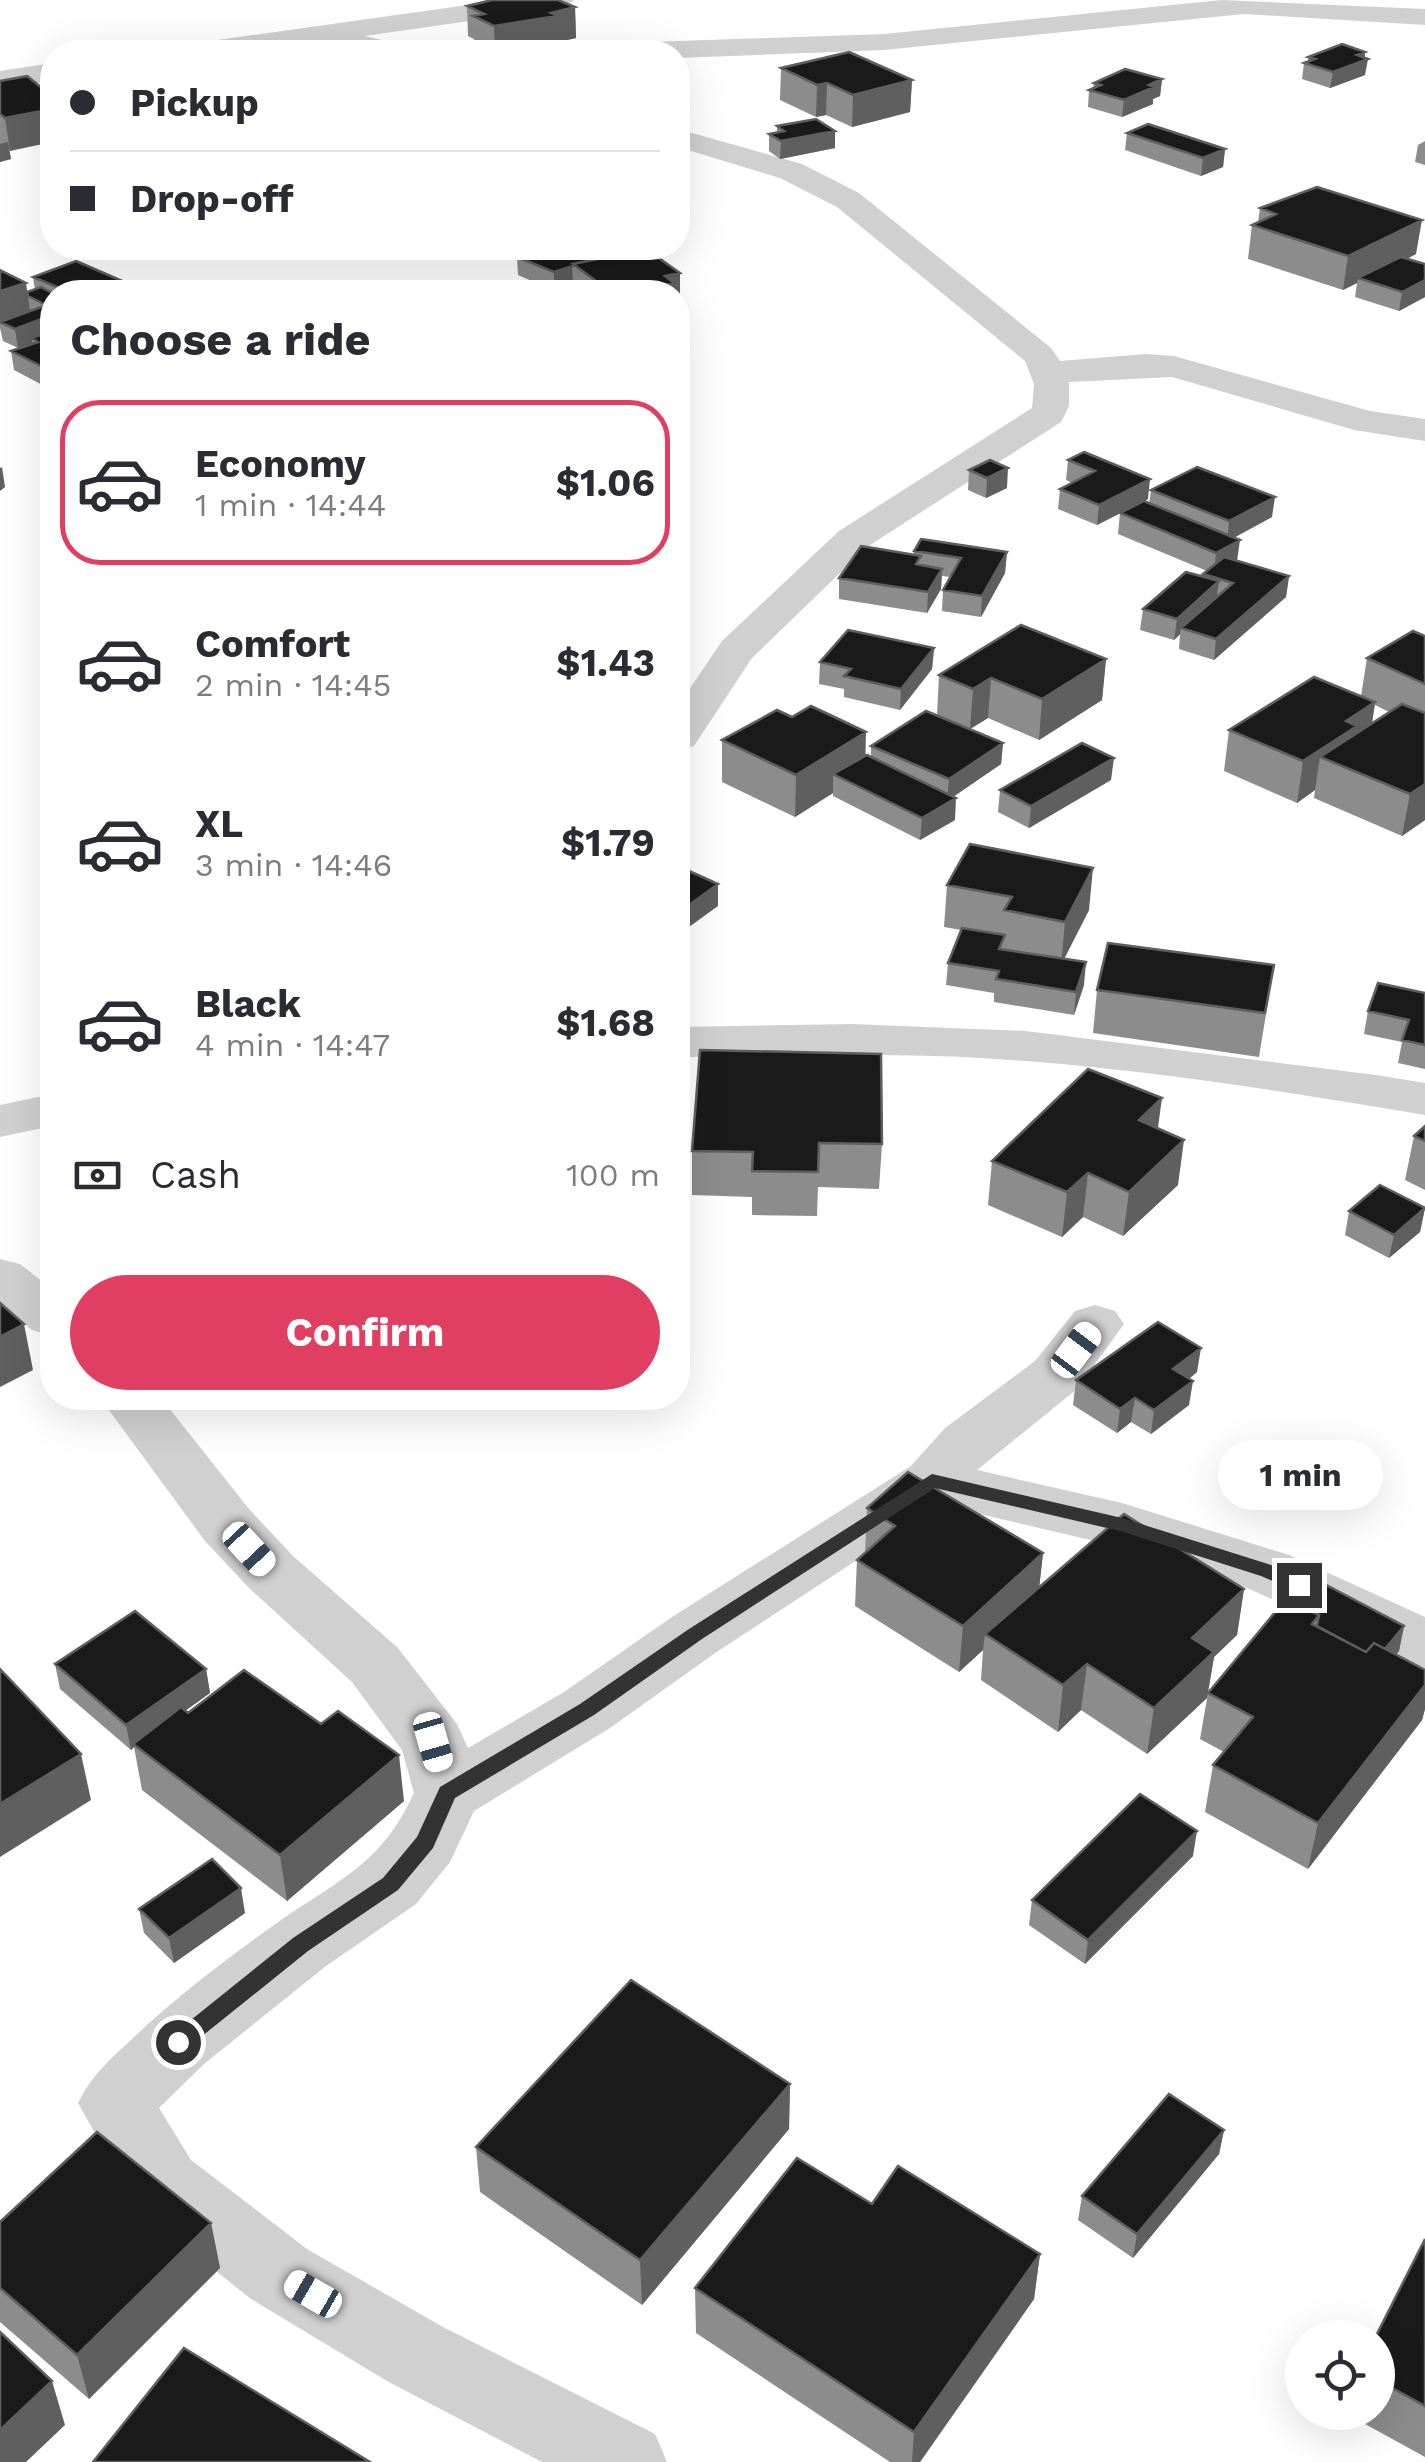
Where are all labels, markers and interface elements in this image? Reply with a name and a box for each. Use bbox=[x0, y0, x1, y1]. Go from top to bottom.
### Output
text: Pickup bbox=[130, 81, 259, 125]
text: Drop-off bbox=[130, 177, 294, 221]
text: Choose a ride bbox=[70, 313, 370, 366]
icon: car bbox=[75, 438, 165, 528]
text: Economy bbox=[195, 442, 366, 486]
text: $1.06 bbox=[556, 461, 655, 505]
text: 1 min · 14:44 bbox=[195, 486, 386, 524]
icon: car bbox=[75, 618, 165, 708]
text: Comfort bbox=[195, 622, 350, 666]
text: $1.43 bbox=[556, 641, 655, 685]
text: 2 min · 14:45 bbox=[195, 666, 391, 704]
icon: car bbox=[75, 798, 165, 888]
text: XL bbox=[195, 802, 243, 846]
text: $1.79 bbox=[561, 821, 655, 865]
text: 3 min · 14:46 bbox=[195, 846, 392, 884]
icon: car bbox=[75, 978, 165, 1068]
text: Black bbox=[195, 982, 301, 1026]
text: $1.68 bbox=[556, 1001, 655, 1045]
text: 4 min · 14:47 bbox=[195, 1026, 390, 1064]
icon: cash bbox=[70, 1148, 125, 1203]
text: Cash bbox=[150, 1153, 241, 1197]
text: 100 m bbox=[566, 1156, 660, 1194]
button: Confirm bbox=[70, 1275, 660, 1390]
car bbox=[1046, 1317, 1106, 1383]
callout: 1 min bbox=[1216, 1440, 1382, 1510]
text: 1 min bbox=[1259, 1456, 1342, 1494]
car bbox=[218, 1517, 280, 1581]
route end bbox=[1277, 1563, 1322, 1608]
car bbox=[410, 1709, 456, 1775]
route start bbox=[156, 2020, 201, 2065]
car bbox=[280, 2266, 346, 2322]
map controls bbox=[1285, 2320, 1395, 2430]
button: locate bbox=[1285, 2320, 1395, 2430]

